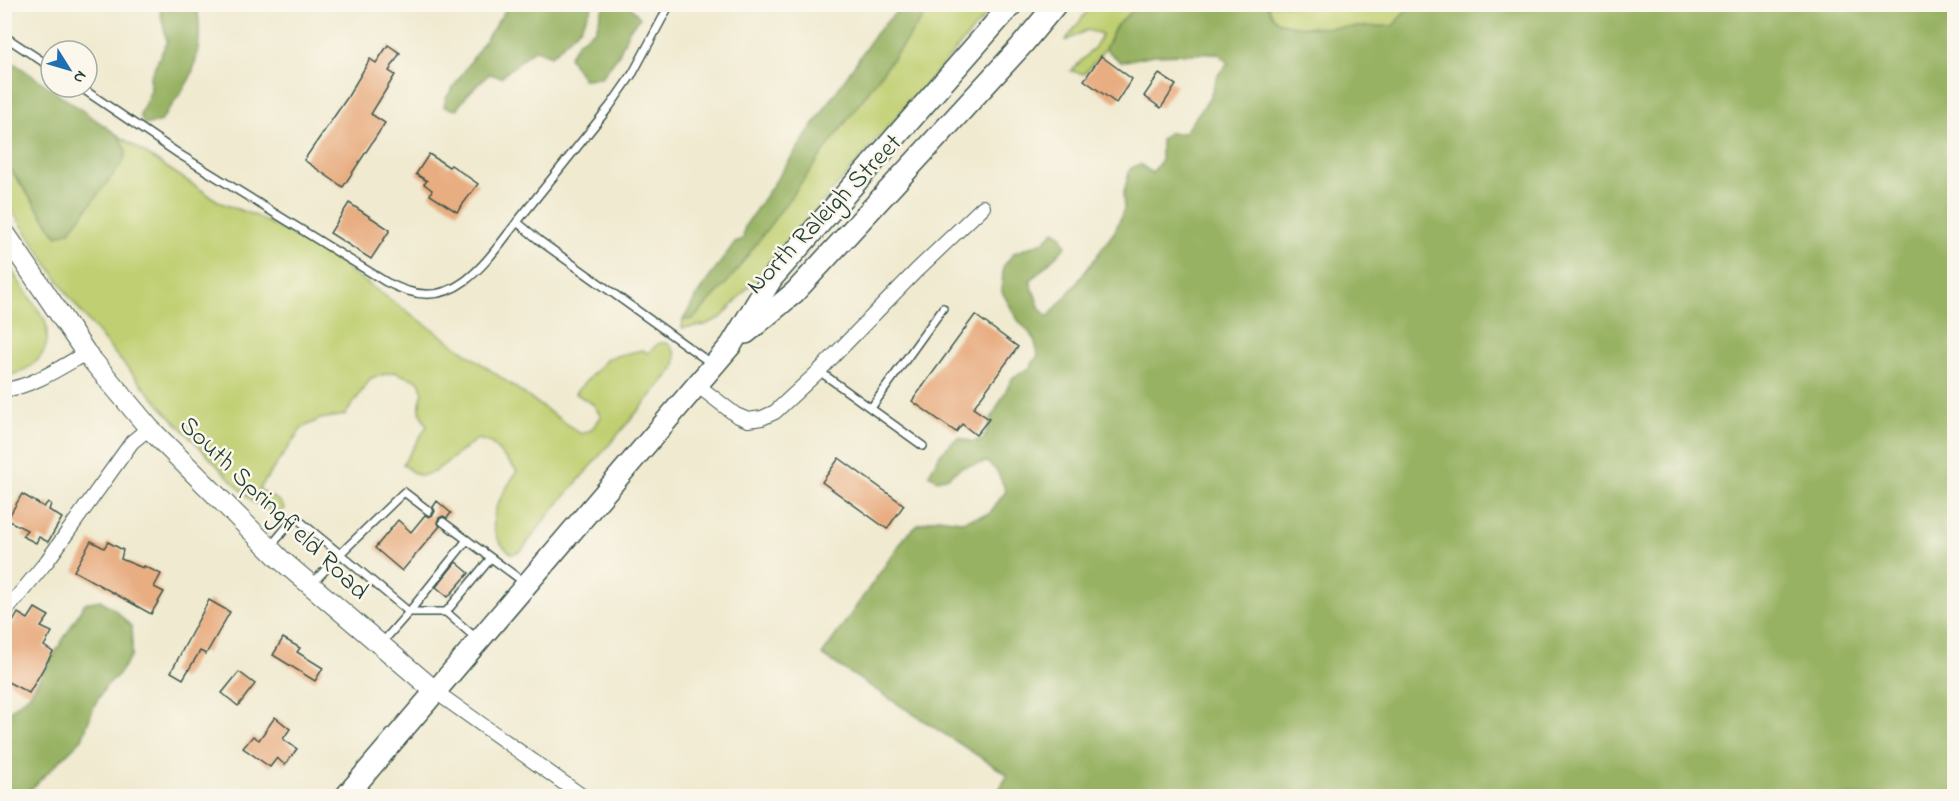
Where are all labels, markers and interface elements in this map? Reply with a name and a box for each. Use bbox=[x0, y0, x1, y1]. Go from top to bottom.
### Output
north arrow bbox=[39, 39, 99, 99]
text: N bbox=[66, 65, 92, 89]
street label: North Raleigh Street bbox=[738, 126, 912, 304]
street label: South Springfield Road bbox=[169, 408, 377, 610]

